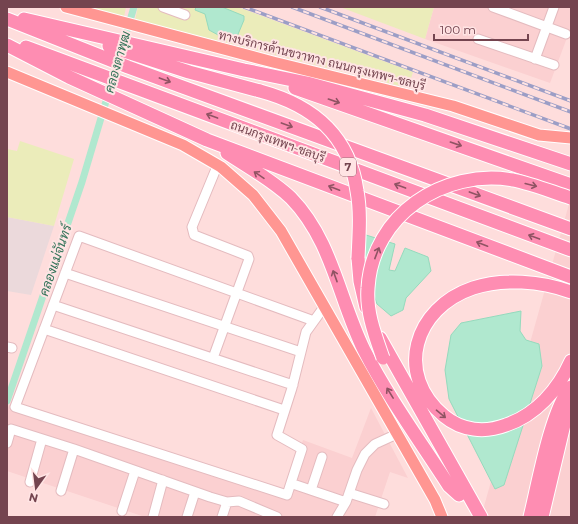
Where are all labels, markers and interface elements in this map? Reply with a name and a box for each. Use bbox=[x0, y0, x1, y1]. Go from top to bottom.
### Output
scale bar bbox=[434, 16, 528, 42]
text: 100 m bbox=[440, 22, 476, 37]
street label: ทางบริการด้านขวาทาง ถนนกรุงเทพฯ-ชลบุรี bbox=[216, 27, 427, 95]
water label: คลองตาพุฒ bbox=[101, 29, 135, 95]
one-way arrow bbox=[158, 77, 170, 85]
one-way arrow bbox=[327, 98, 339, 106]
one-way arrow bbox=[207, 112, 219, 120]
street label: ถนนกรุงเทพฯ-ชลบุรี bbox=[228, 117, 328, 167]
one-way arrow bbox=[280, 122, 293, 129]
one-way arrow bbox=[450, 141, 462, 149]
road number: 7 bbox=[340, 158, 356, 176]
one-way arrow bbox=[253, 170, 265, 178]
one-way arrow bbox=[394, 182, 406, 190]
one-way arrow bbox=[524, 182, 537, 189]
one-way arrow bbox=[329, 183, 341, 191]
one-way arrow bbox=[468, 190, 480, 198]
water label: คลองแม่จันทร์ bbox=[34, 220, 75, 298]
one-way arrow bbox=[529, 232, 541, 240]
one-way arrow bbox=[477, 239, 489, 247]
one-way arrow bbox=[373, 247, 381, 259]
one-way arrow bbox=[331, 270, 339, 282]
one-way arrow bbox=[385, 388, 394, 399]
one-way arrow bbox=[436, 409, 446, 418]
north arrow bbox=[16, 468, 56, 508]
text: N bbox=[28, 490, 40, 506]

